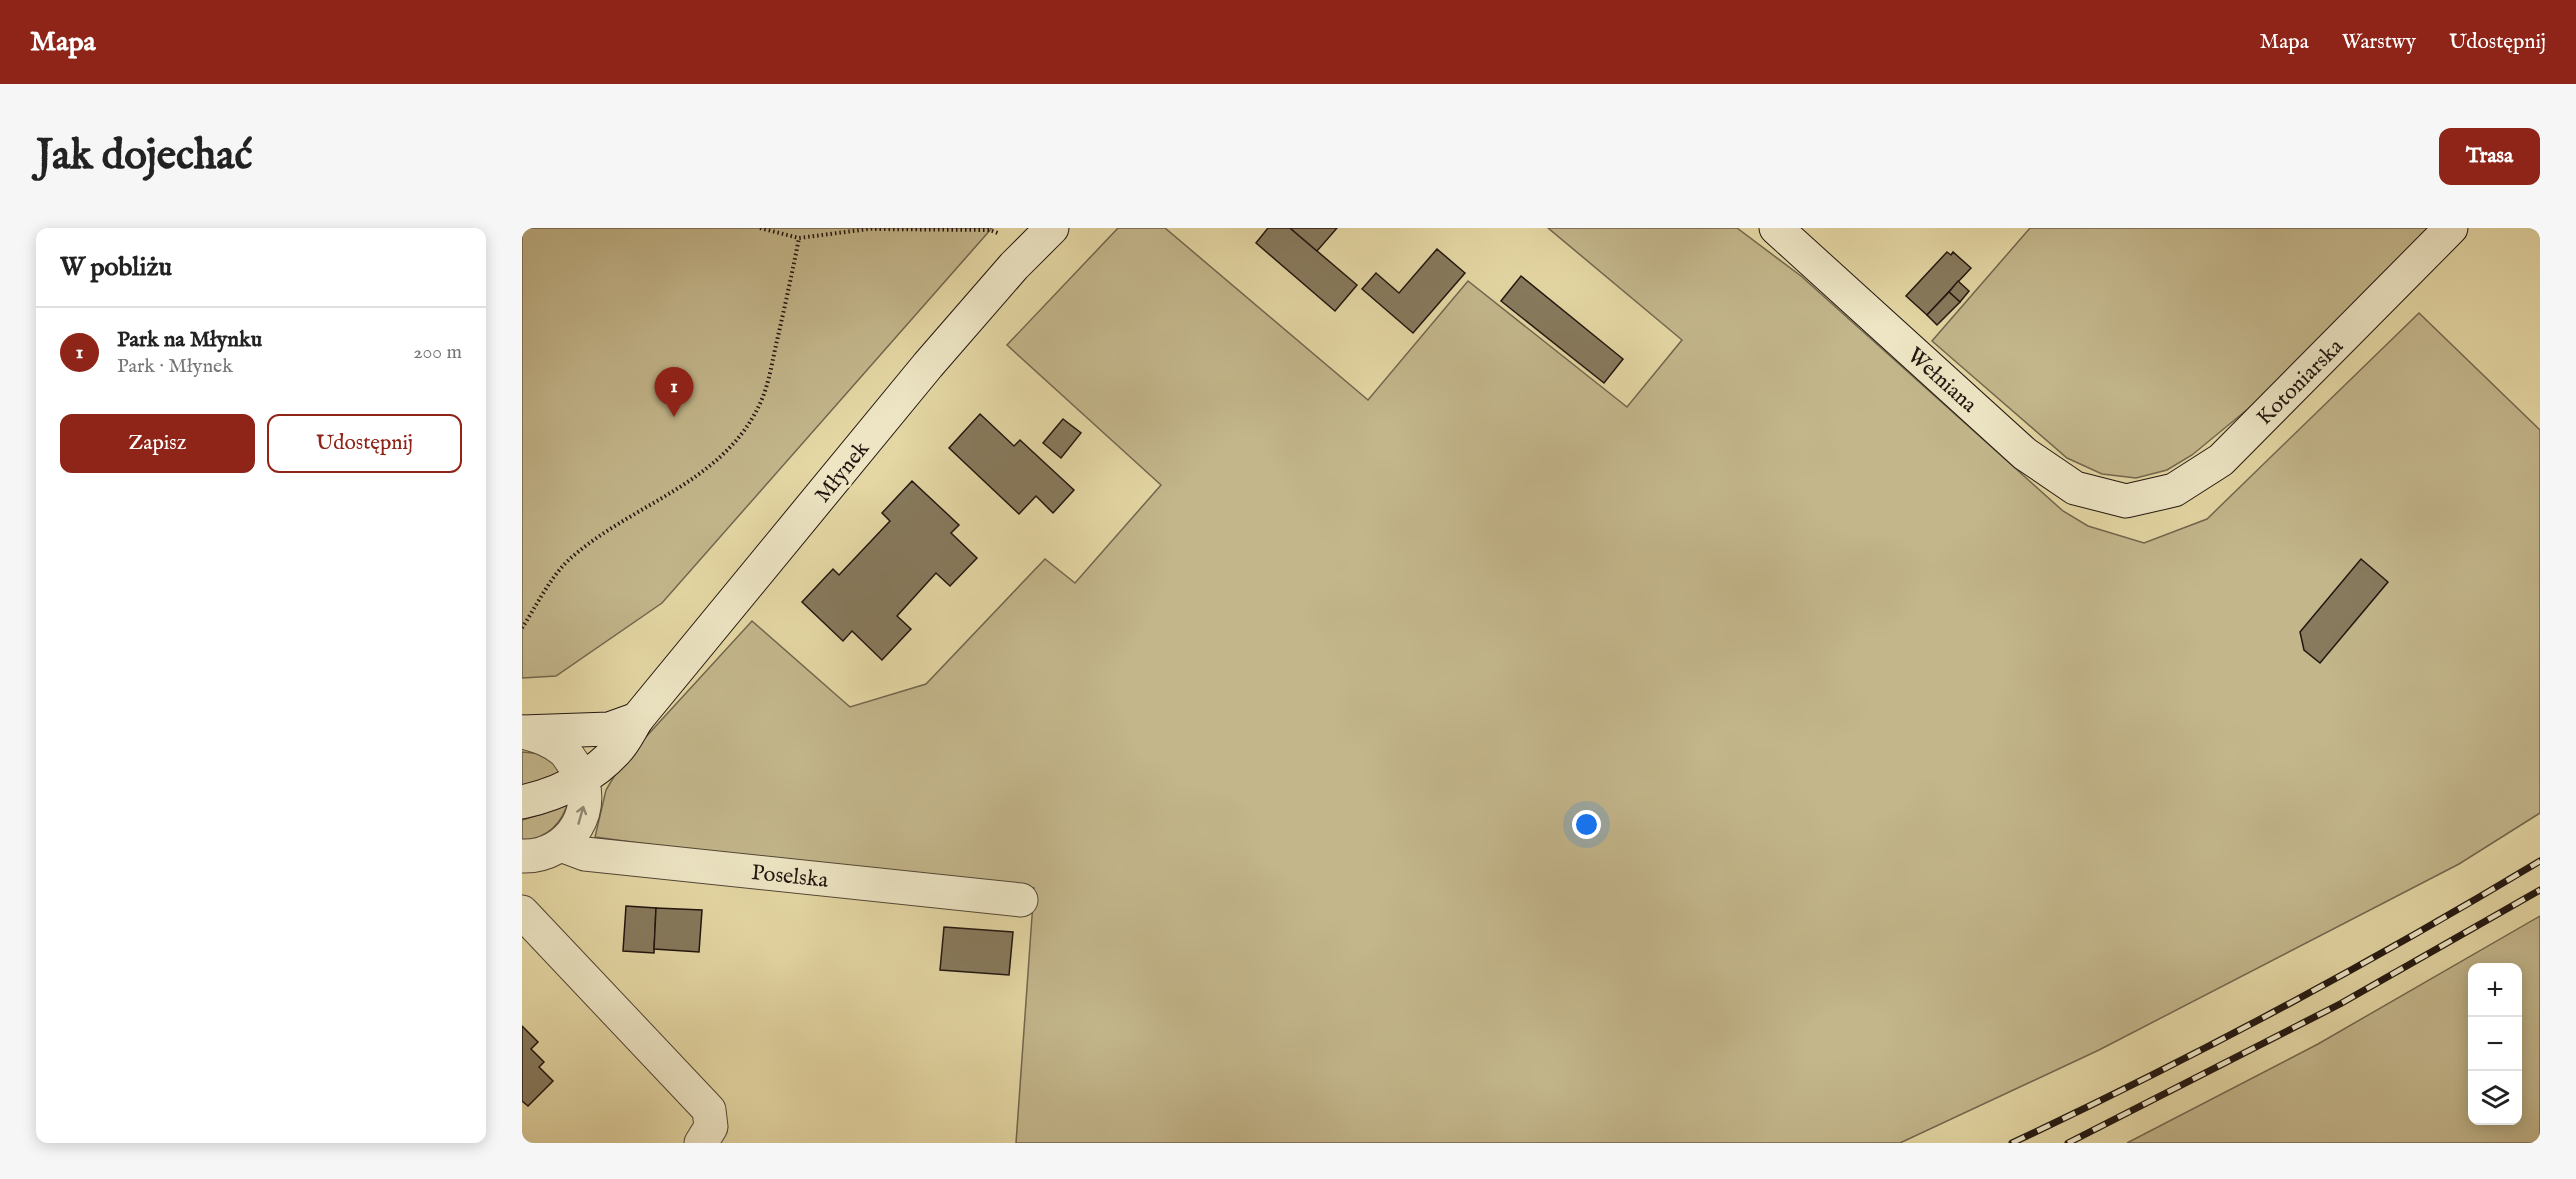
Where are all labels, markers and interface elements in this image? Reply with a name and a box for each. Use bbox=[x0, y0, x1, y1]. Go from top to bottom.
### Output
text: Mapa bbox=[30, 25, 96, 60]
text: Mapa bbox=[2259, 29, 2309, 56]
text: Warstwy bbox=[2342, 29, 2416, 56]
text: Udostępnij bbox=[2449, 29, 2546, 56]
button: Trasa bbox=[2439, 128, 2540, 185]
text: Jak dojechać bbox=[36, 130, 253, 183]
text: W pobliżu bbox=[60, 251, 172, 284]
text: Park na Młynku bbox=[117, 326, 262, 354]
street label: Kotoniarska bbox=[2251, 333, 2350, 432]
text: 1 bbox=[76, 340, 83, 365]
text: 200 m bbox=[413, 340, 462, 365]
street label: Wełniana bbox=[1901, 342, 1983, 419]
text: Park · Młynek bbox=[117, 354, 233, 379]
pin: 1 bbox=[654, 368, 694, 417]
button: Zapisz bbox=[60, 414, 255, 473]
button: Udostępnij bbox=[267, 414, 462, 473]
street label: Młynek bbox=[809, 436, 876, 509]
one-way arrow bbox=[576, 806, 587, 825]
your location bbox=[1572, 810, 1601, 839]
street label: Poselska bbox=[750, 859, 830, 895]
map controls bbox=[2468, 963, 2522, 1125]
button: + bbox=[2468, 963, 2522, 1017]
button: − bbox=[2468, 1017, 2522, 1071]
button: layers bbox=[2468, 1071, 2522, 1125]

